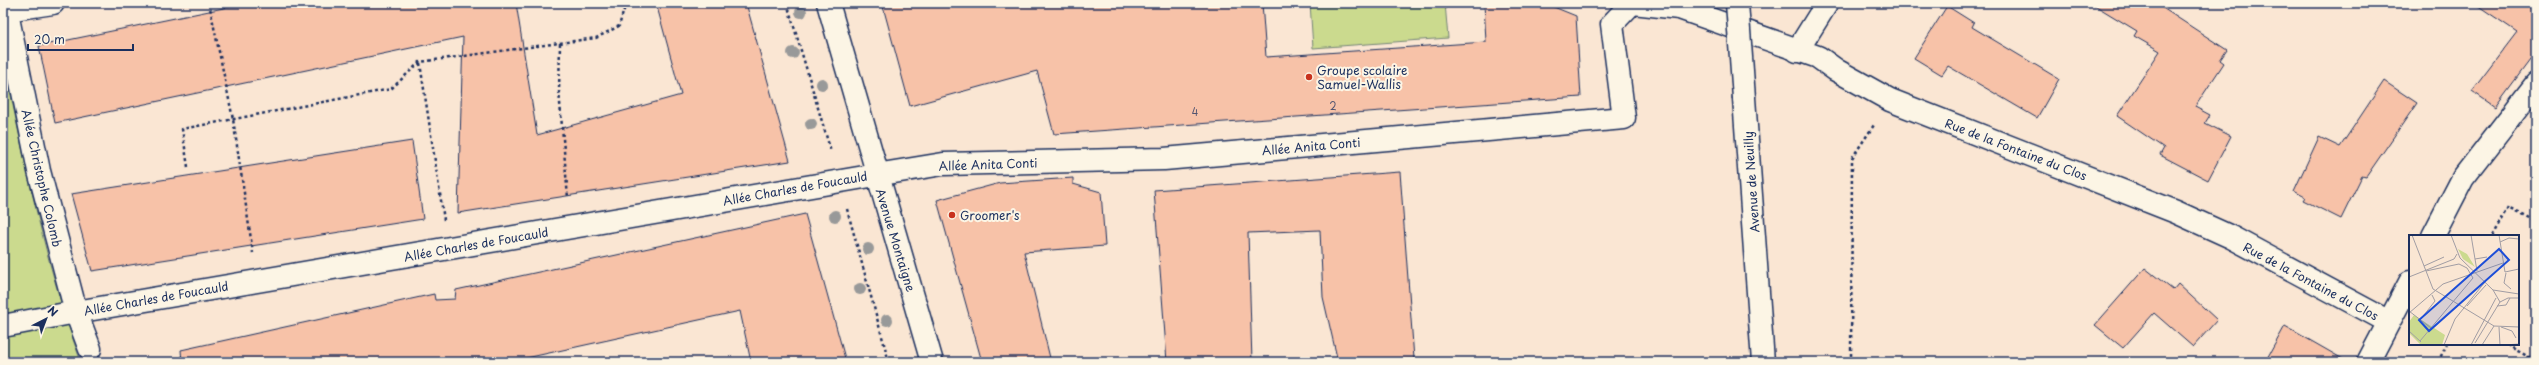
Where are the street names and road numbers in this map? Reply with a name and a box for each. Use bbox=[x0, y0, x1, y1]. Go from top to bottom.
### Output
street label: Allée Christophe Colomb bbox=[17, 107, 67, 249]
street label: Rue de la Fontaine du Clos bbox=[1942, 114, 2090, 185]
street label: Avenue de Neuilly bbox=[1738, 131, 1764, 233]
street label: Allée Anita Conti bbox=[1261, 133, 1361, 159]
street label: Allée Anita Conti bbox=[938, 153, 1038, 175]
street label: Allée Charles de Foucauld bbox=[721, 166, 869, 210]
street label: Avenue Montaigne bbox=[872, 186, 920, 294]
street label: Allée Charles de Foucauld bbox=[402, 222, 550, 266]
street label: Rue de la Fontaine du Clos bbox=[2240, 238, 2382, 325]
street label: Allée Charles de Foucauld bbox=[82, 276, 230, 320]

